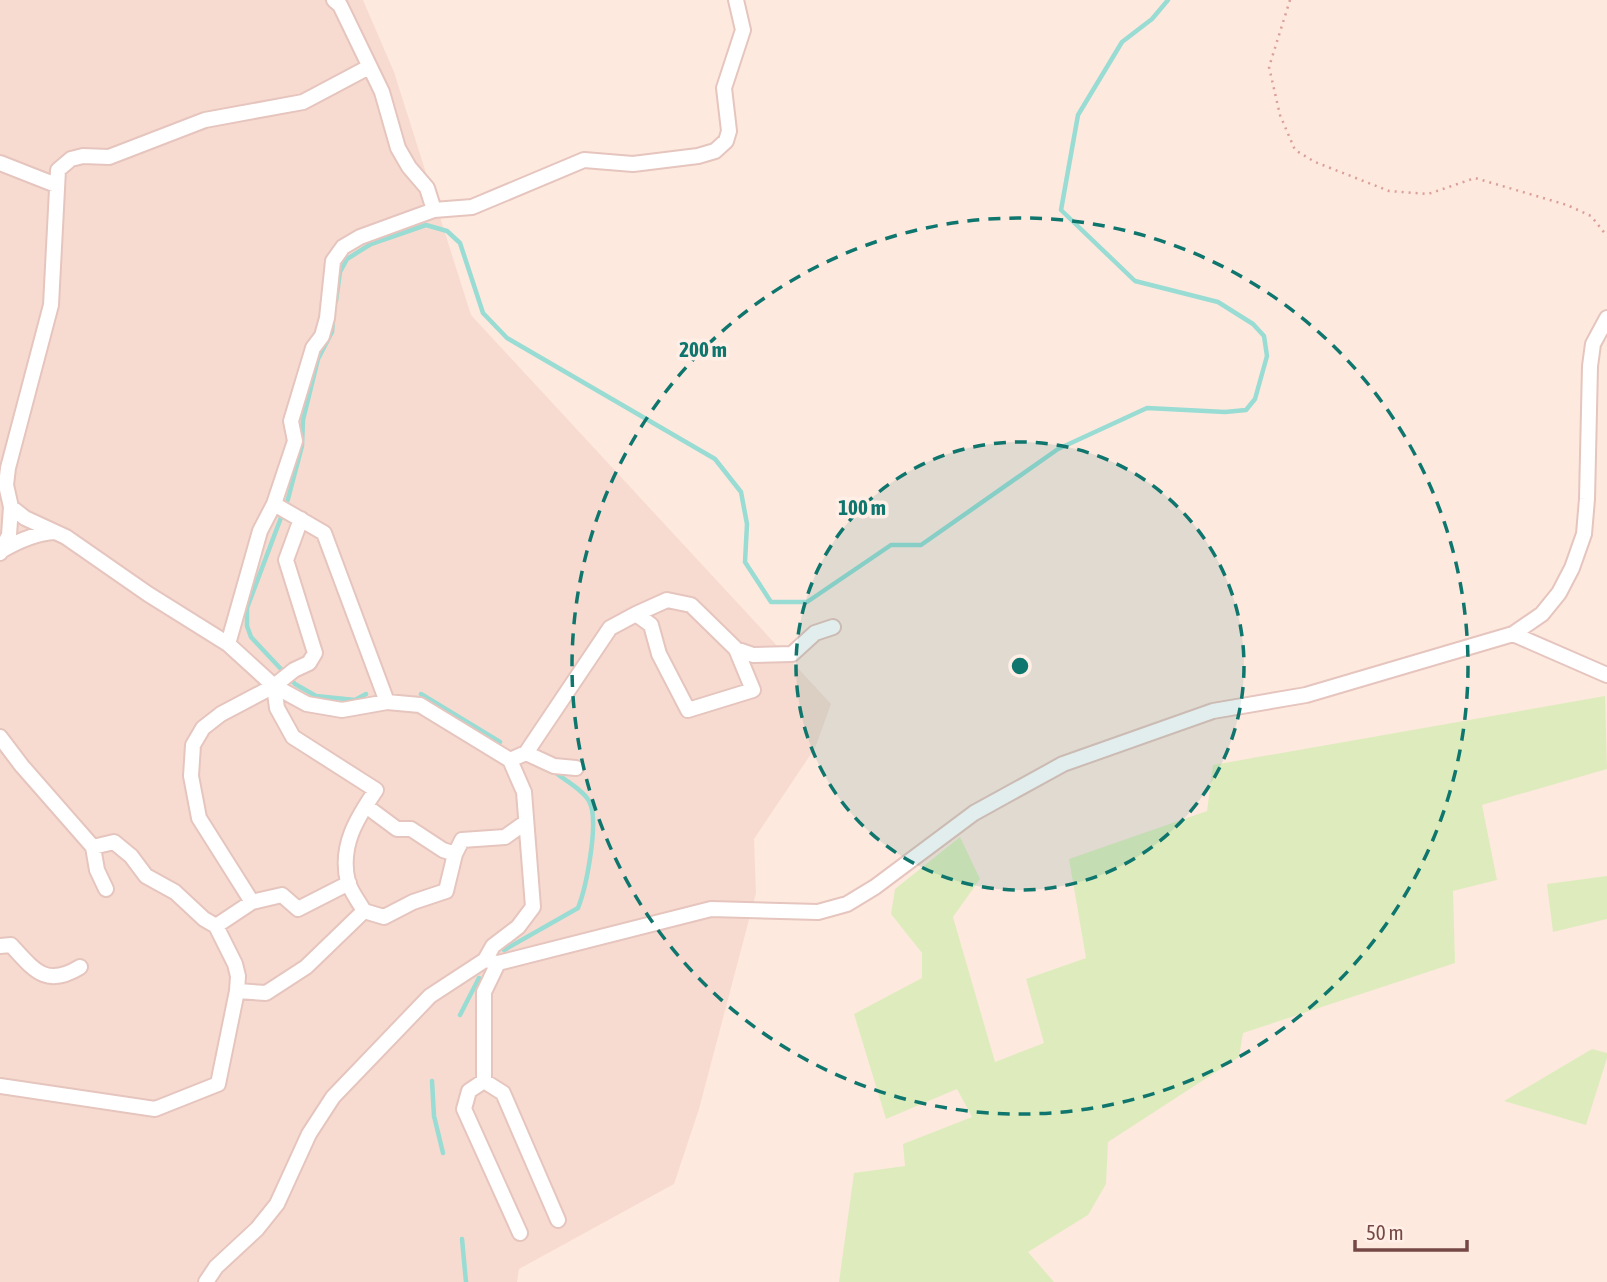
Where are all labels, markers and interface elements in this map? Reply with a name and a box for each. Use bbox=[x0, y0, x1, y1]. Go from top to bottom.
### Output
text: 200 m bbox=[679, 337, 727, 361]
text: 100 m bbox=[838, 495, 886, 519]
centre of rings bbox=[1008, 654, 1032, 678]
scale bar bbox=[1355, 1208, 1467, 1252]
text: 50 m bbox=[1366, 1220, 1404, 1244]

